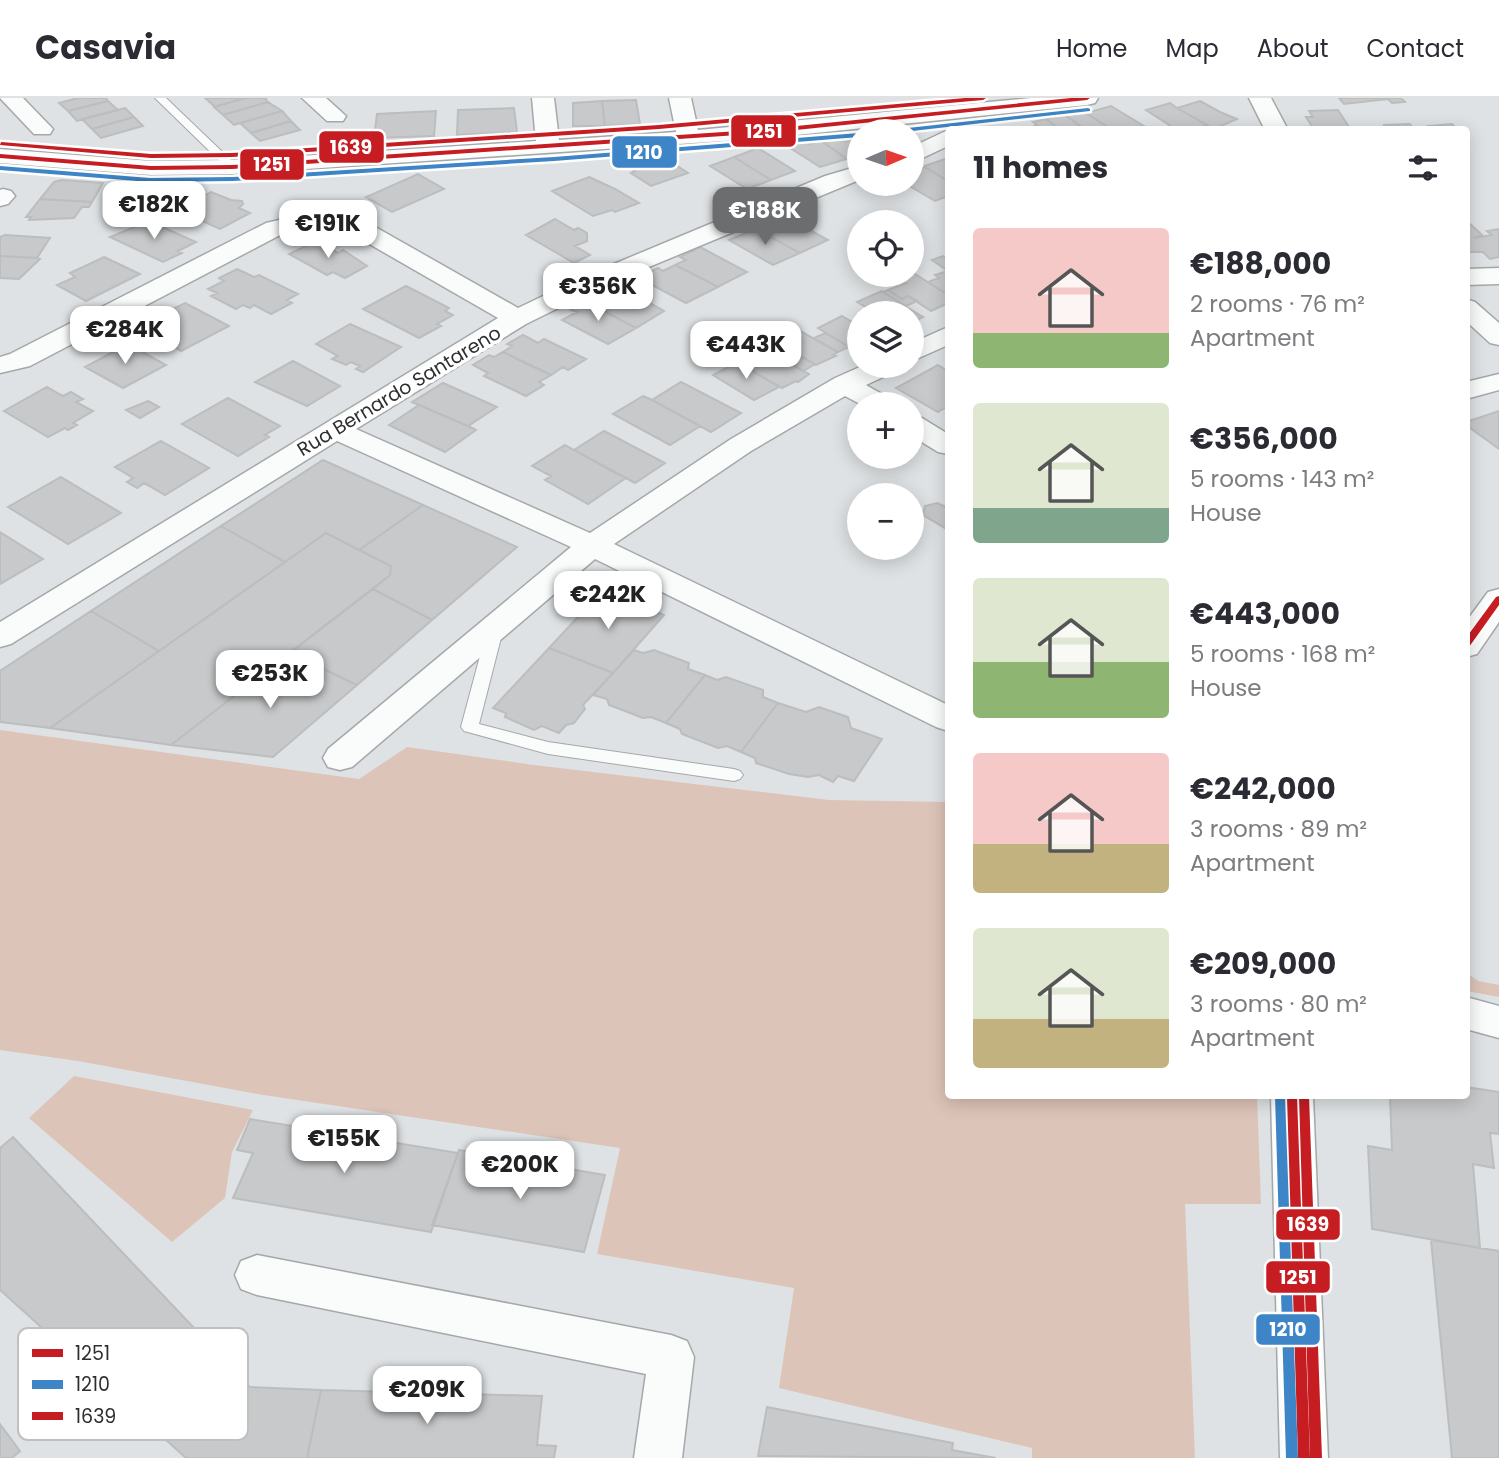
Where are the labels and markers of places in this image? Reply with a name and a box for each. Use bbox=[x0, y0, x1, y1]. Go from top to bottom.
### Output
pin: €182K bbox=[105, 181, 203, 241]
pin: €188K bbox=[716, 188, 814, 247]
pin: €191K bbox=[279, 200, 377, 260]
pin: €356K bbox=[549, 264, 647, 323]
pin: €284K bbox=[76, 306, 174, 366]
pin: €443K bbox=[697, 322, 795, 381]
pin: €242K bbox=[559, 572, 657, 631]
pin: €253K bbox=[221, 650, 319, 710]
pin: €155K bbox=[295, 1116, 393, 1175]
pin: €200K bbox=[471, 1142, 569, 1201]
pin: €209K bbox=[378, 1366, 476, 1426]

